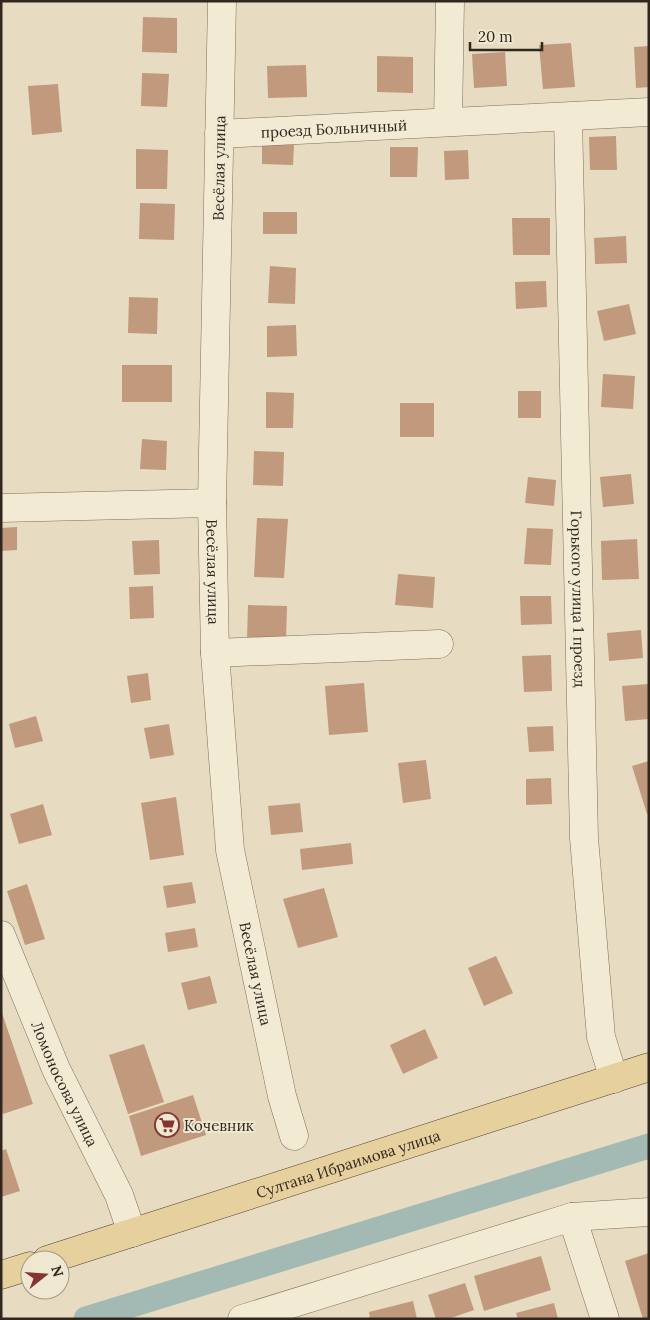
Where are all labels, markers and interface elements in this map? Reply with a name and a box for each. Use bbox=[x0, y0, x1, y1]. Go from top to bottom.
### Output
scale bar bbox=[470, 20, 542, 52]
text: 20 m bbox=[478, 27, 513, 46]
street label: Весёлая улица bbox=[209, 115, 229, 221]
street label: проезд Больничный bbox=[260, 115, 407, 141]
street label: Горького улица 1 проезд bbox=[567, 510, 590, 688]
street label: Весёлая улица bbox=[203, 519, 224, 625]
street label: Весёлая улица bbox=[236, 920, 276, 1027]
street label: Ломоносова улица bbox=[28, 1018, 103, 1150]
supermarket icon: Кочевник bbox=[154, 1112, 180, 1138]
place label: Кочевник bbox=[184, 1116, 254, 1135]
street label: Султана Ибраимова улица bbox=[253, 1125, 443, 1202]
north arrow bbox=[20, 1250, 70, 1300]
text: N bbox=[47, 1263, 68, 1279]

